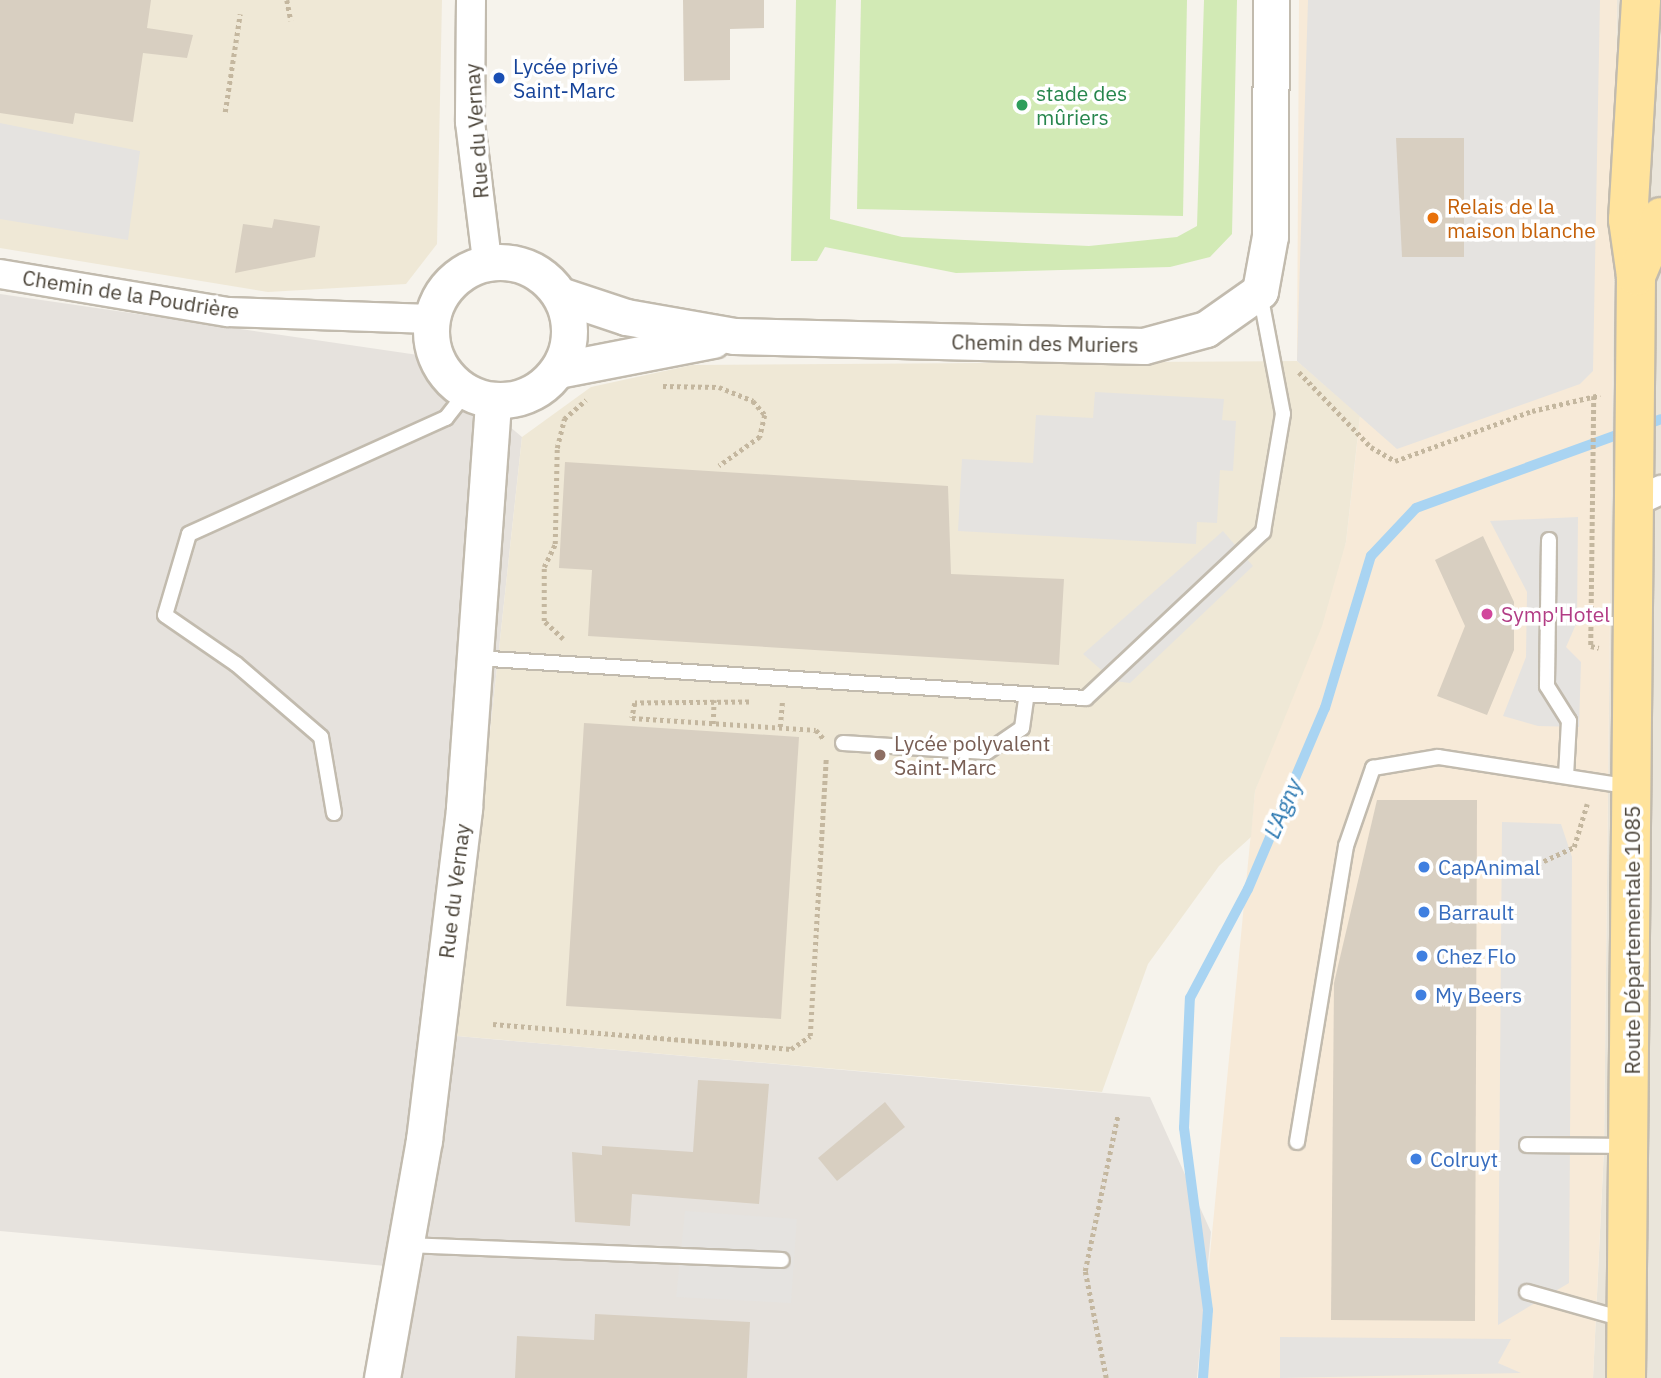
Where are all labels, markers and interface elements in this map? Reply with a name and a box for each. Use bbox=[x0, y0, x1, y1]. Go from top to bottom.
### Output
place label: Lycée privé Saint-Marc bbox=[513, 53, 618, 103]
street label: Rue du Vernay bbox=[459, 62, 493, 200]
marker: Lycée privé Saint-Marc bbox=[491, 70, 507, 86]
place label: stade des mûriers bbox=[1036, 80, 1127, 130]
marker: stade des mûriers bbox=[1014, 97, 1030, 113]
place label: Relais de la maison blanche bbox=[1447, 193, 1596, 243]
marker: Relais de la maison blanche bbox=[1425, 210, 1441, 226]
street label: Chemin de la Poudrière bbox=[21, 264, 241, 324]
street label: Chemin des Muriers bbox=[951, 329, 1139, 357]
place label: Symp'Hotel bbox=[1501, 601, 1610, 627]
marker: Symp'Hotel bbox=[1479, 606, 1495, 622]
place label: Lycée polyvalent Saint-Marc bbox=[894, 730, 1050, 780]
marker: Lycée polyvalent Saint-Marc bbox=[872, 747, 888, 763]
water label: L'Agny bbox=[1257, 774, 1307, 842]
street label: Route Départementale 1085 bbox=[1619, 805, 1645, 1075]
street label: Rue du Vernay bbox=[433, 822, 475, 960]
place label: CapAnimal bbox=[1438, 854, 1540, 880]
marker: CapAnimal bbox=[1416, 859, 1432, 875]
place label: Barrault bbox=[1438, 899, 1514, 925]
marker: Barrault bbox=[1416, 904, 1432, 920]
place label: Chez Flo bbox=[1436, 943, 1516, 969]
marker: Chez Flo bbox=[1414, 948, 1430, 964]
place label: My Beers bbox=[1435, 982, 1522, 1008]
marker: My Beers bbox=[1413, 987, 1429, 1003]
place label: Colruyt bbox=[1430, 1146, 1498, 1172]
marker: Colruyt bbox=[1408, 1151, 1424, 1167]

